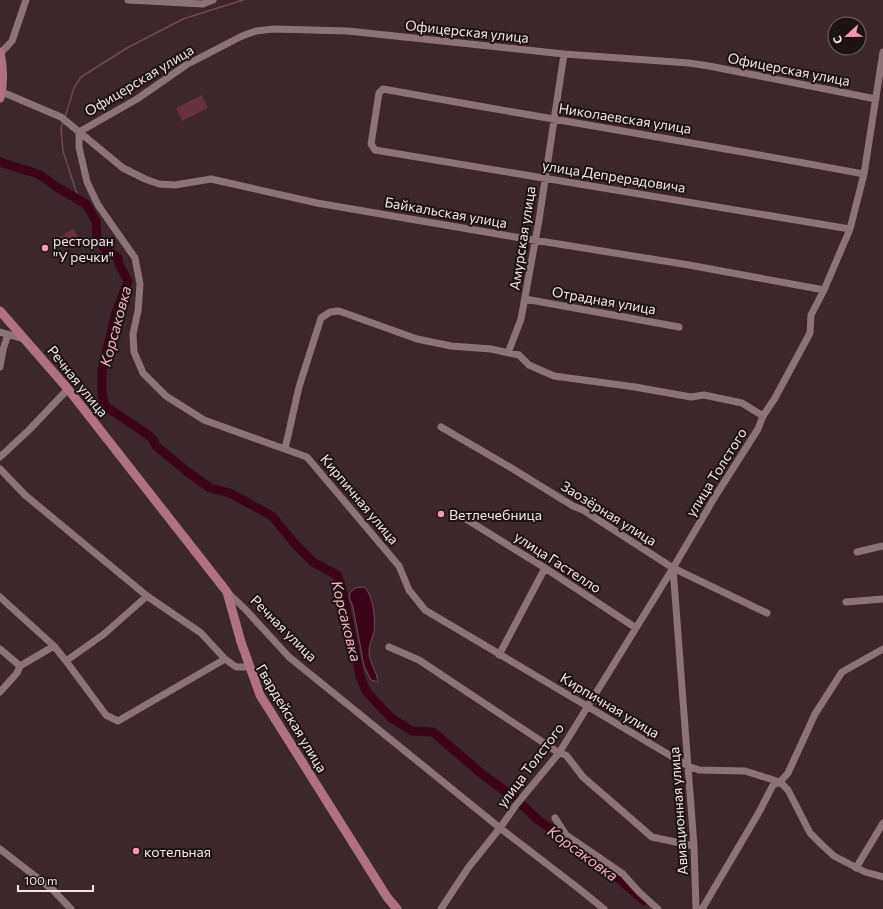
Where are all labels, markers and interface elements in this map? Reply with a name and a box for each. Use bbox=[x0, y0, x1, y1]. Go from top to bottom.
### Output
street label: Офицерская улица bbox=[404, 16, 530, 46]
north arrow bbox=[827, 16, 867, 56]
text: С bbox=[830, 34, 845, 46]
street label: Офицерская улица bbox=[81, 41, 197, 119]
street label: Офицерская улица bbox=[726, 49, 852, 89]
street label: Николаевская улица bbox=[557, 99, 693, 137]
street label: улица Депрерадовича bbox=[541, 156, 687, 196]
street label: Амурская улица bbox=[505, 185, 539, 291]
street label: Байкальская улица bbox=[383, 193, 509, 231]
place label: ресторан "У речки" bbox=[53, 232, 114, 265]
marker: ресторан "У речки" bbox=[40, 243, 50, 253]
street label: Отрадная улица bbox=[551, 282, 657, 318]
water label: Корсаковка bbox=[96, 284, 134, 368]
street label: Речная улица bbox=[44, 342, 112, 420]
street label: улица Толстого bbox=[682, 424, 750, 520]
street label: Кирпичная улица bbox=[317, 450, 403, 548]
street label: Заозёрная улица bbox=[558, 477, 660, 549]
place label: Ветлечебница bbox=[449, 506, 542, 523]
marker: Ветлечебница bbox=[436, 509, 446, 519]
street label: улица Гастелло bbox=[511, 528, 605, 596]
water label: Корсаковка bbox=[328, 579, 366, 663]
street label: Речная улица bbox=[247, 591, 321, 665]
street label: Гвардейская улица bbox=[253, 661, 331, 775]
street label: Кирпичная улица bbox=[557, 669, 663, 741]
street label: улица Толстого bbox=[493, 719, 567, 811]
street label: Авиационная улица bbox=[665, 746, 691, 876]
water label: Корсаковка bbox=[544, 821, 622, 885]
place label: котельная bbox=[144, 843, 211, 860]
marker: котельная bbox=[131, 846, 141, 856]
scale bar bbox=[18, 867, 93, 893]
text: 100 m bbox=[24, 873, 58, 887]

